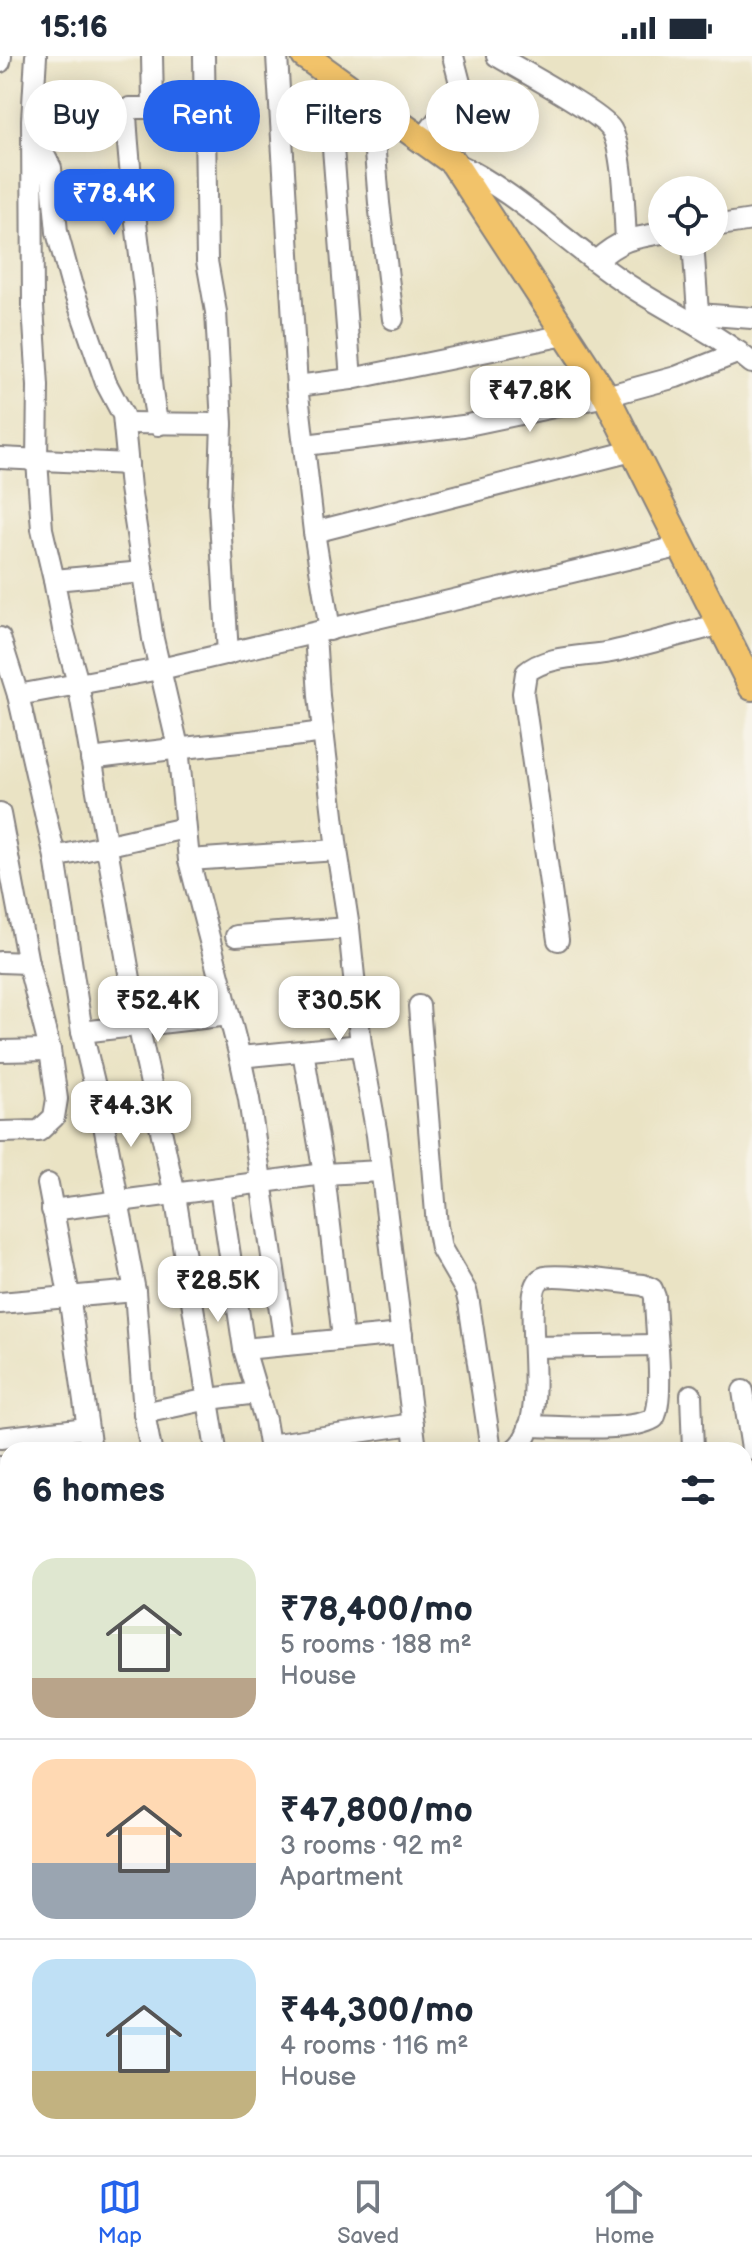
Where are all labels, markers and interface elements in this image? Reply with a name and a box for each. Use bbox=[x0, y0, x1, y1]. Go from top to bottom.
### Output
text: 15:16 bbox=[40, 10, 108, 46]
chip: Buy bbox=[24, 80, 127, 152]
chip: Rent bbox=[143, 80, 260, 152]
chip: Filters bbox=[276, 80, 410, 152]
chip: New bbox=[426, 80, 539, 152]
pin: ₹78.4K bbox=[49, 169, 179, 237]
map controls bbox=[648, 176, 728, 256]
button: locate bbox=[648, 176, 728, 256]
text: ₹78.4K bbox=[72, 179, 156, 210]
pin: ₹47.8K bbox=[465, 366, 595, 434]
text: ₹47.8K bbox=[488, 376, 572, 407]
pin: ₹52.4K bbox=[93, 976, 223, 1044]
pin: ₹30.5K bbox=[274, 976, 404, 1044]
text: ₹52.4K bbox=[116, 986, 200, 1017]
text: ₹30.5K bbox=[297, 986, 381, 1017]
pin: ₹44.3K bbox=[66, 1081, 196, 1149]
text: ₹44.3K bbox=[89, 1091, 173, 1122]
pin: ₹28.5K bbox=[153, 1256, 283, 1324]
text: ₹28.5K bbox=[176, 1266, 260, 1297]
icon: filters bbox=[676, 1468, 720, 1512]
text: 6 homes bbox=[32, 1470, 165, 1511]
text: ₹78,400/mo bbox=[280, 1589, 473, 1630]
icon: home bbox=[96, 1590, 192, 1686]
text: 5 rooms · 188 m² bbox=[280, 1630, 472, 1661]
text: House bbox=[280, 1661, 356, 1692]
text: ₹47,800/mo bbox=[280, 1790, 473, 1831]
icon: home bbox=[96, 1791, 192, 1887]
text: 3 rooms · 92 m² bbox=[280, 1831, 463, 1862]
text: Apartment bbox=[280, 1862, 403, 1893]
text: ₹44,300/mo bbox=[280, 1990, 474, 2031]
icon: home bbox=[96, 1991, 192, 2087]
text: 4 rooms · 116 m² bbox=[280, 2031, 468, 2062]
text: House bbox=[280, 2062, 356, 2093]
tab: Map bbox=[98, 2175, 142, 2250]
tab: Saved bbox=[337, 2175, 399, 2250]
tab: Home bbox=[594, 2175, 654, 2250]

